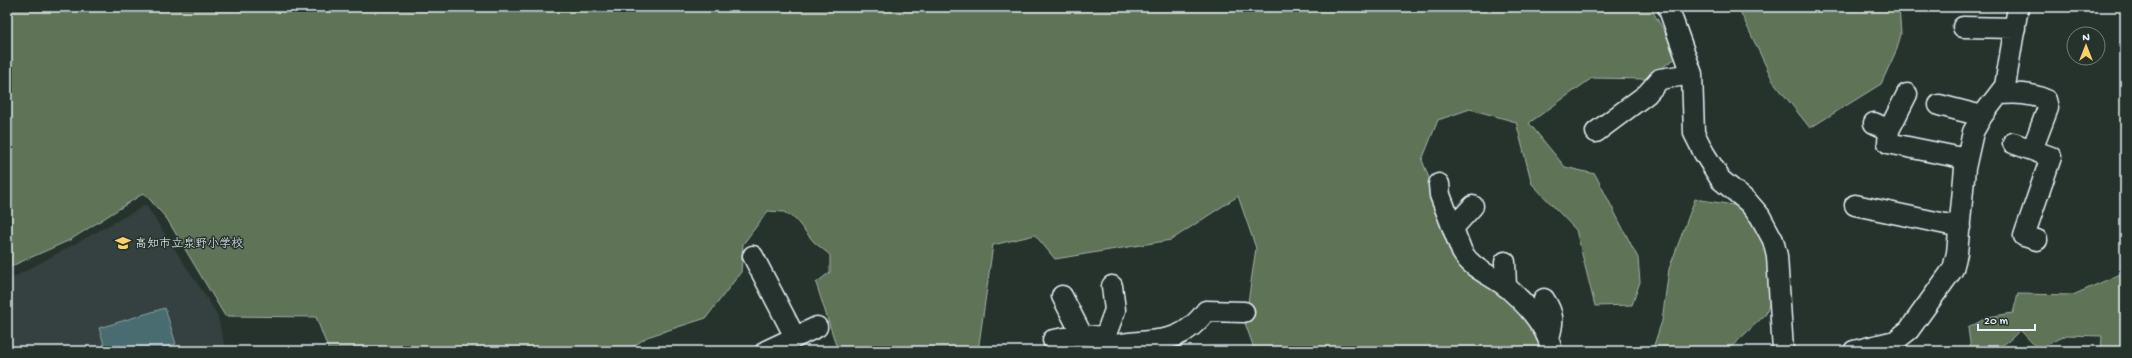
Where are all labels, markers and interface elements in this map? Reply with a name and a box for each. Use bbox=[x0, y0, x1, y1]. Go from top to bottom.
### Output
north arrow bbox=[2066, 26, 2106, 66]
text: N bbox=[2082, 32, 2090, 44]
school or university icon: 高知市立泉野小学校 bbox=[114, 234, 132, 252]
place label: 高知市立泉野小学校 bbox=[135, 237, 243, 252]
scale bar bbox=[1978, 306, 2035, 332]
text: 20 m bbox=[1984, 315, 2009, 329]

